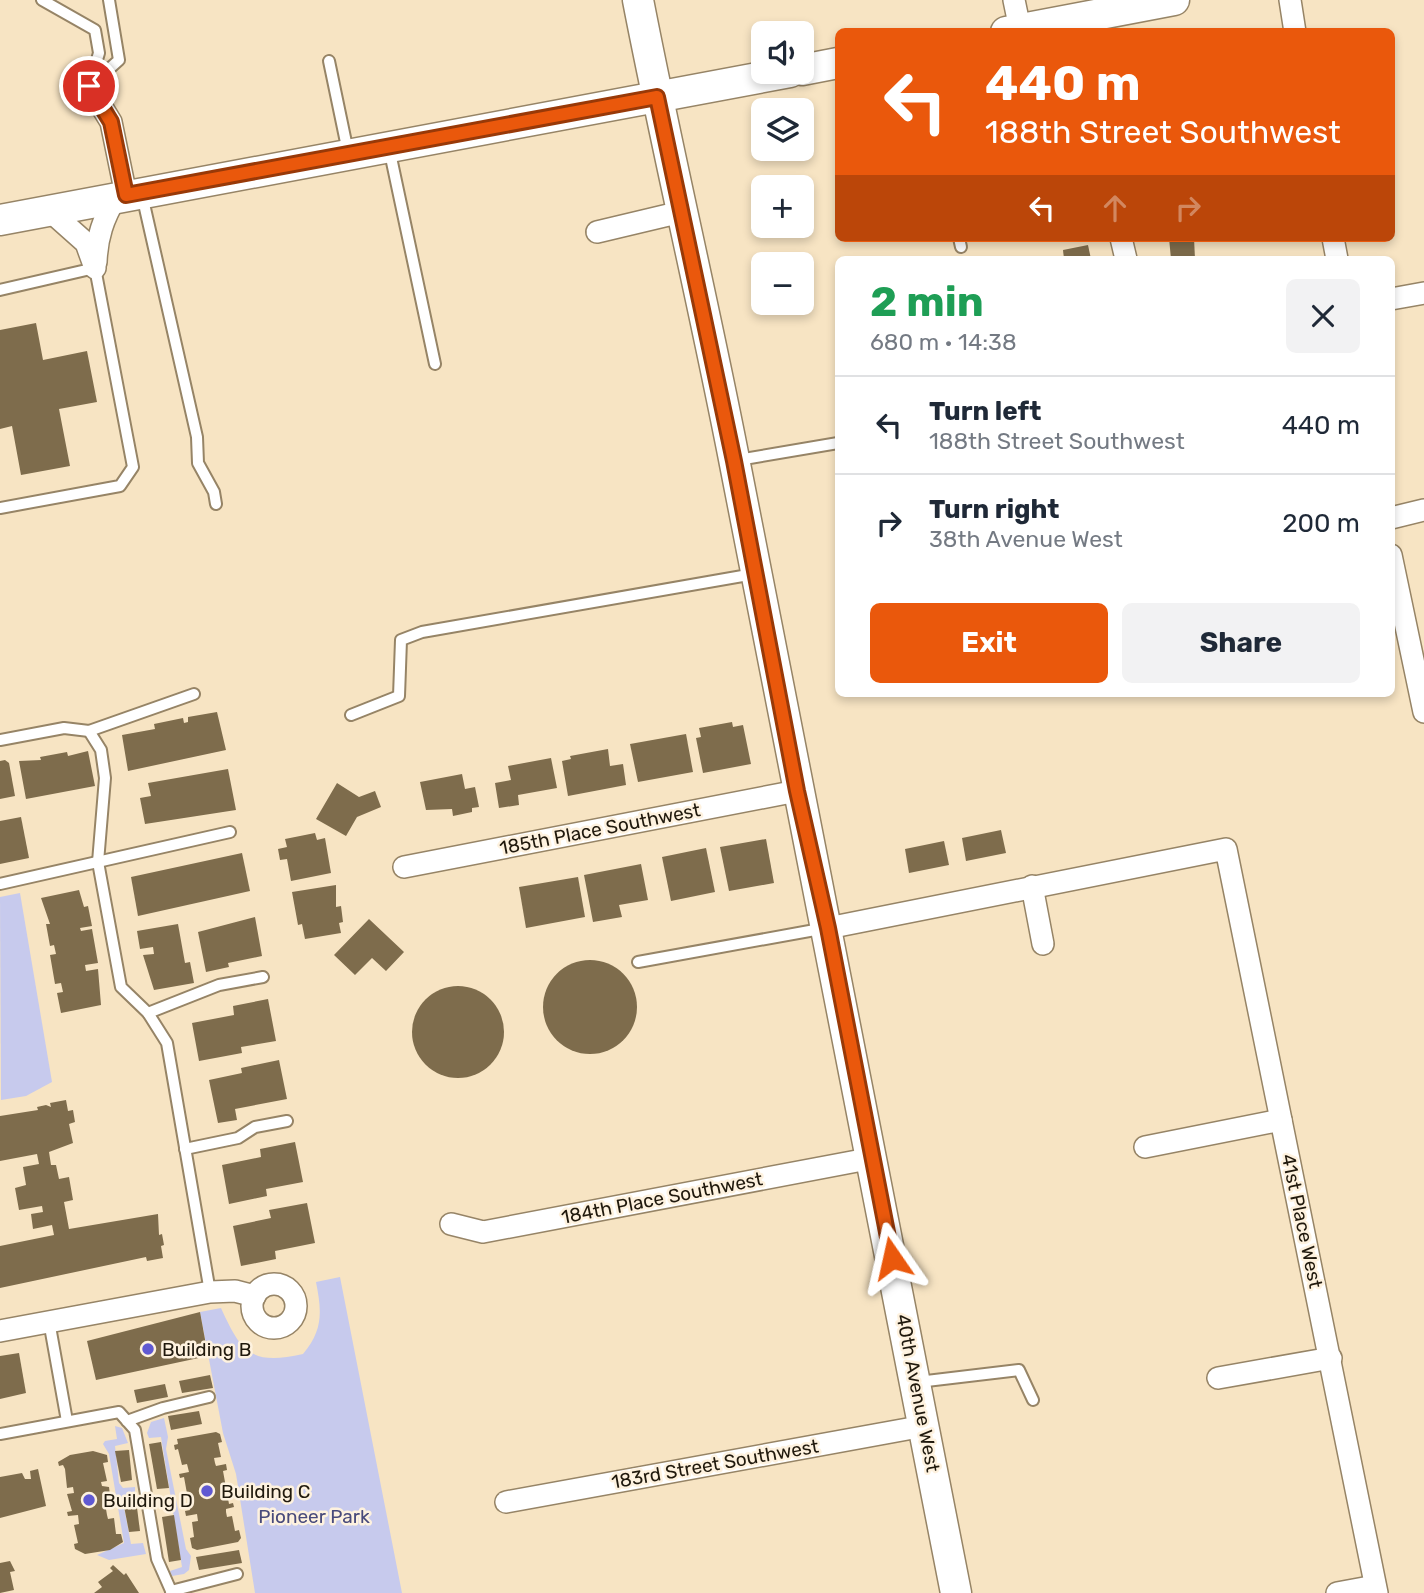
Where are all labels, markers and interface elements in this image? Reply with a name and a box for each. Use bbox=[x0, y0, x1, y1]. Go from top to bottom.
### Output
map controls bbox=[751, 21, 814, 315]
button: sound bbox=[751, 21, 814, 84]
text: 440 m bbox=[985, 54, 1141, 112]
pin bbox=[59, 56, 119, 116]
icon: left bbox=[870, 56, 961, 147]
icon: arrive bbox=[70, 67, 108, 105]
button: layers bbox=[751, 98, 814, 161]
text: 188th Street Southwest bbox=[985, 113, 1341, 151]
button: + bbox=[751, 175, 814, 238]
icon: left bbox=[1023, 189, 1061, 227]
icon: ahead bbox=[1096, 189, 1134, 227]
icon: right bbox=[1169, 189, 1207, 227]
button: − bbox=[751, 252, 814, 315]
text: 2 min bbox=[870, 277, 984, 327]
button: close bbox=[1286, 279, 1360, 353]
text: 680 m · 14:38 bbox=[870, 328, 1017, 356]
text: Turn left bbox=[929, 396, 1041, 427]
icon: left bbox=[870, 406, 908, 444]
text: 440 m bbox=[1282, 410, 1360, 441]
text: 188th Street Southwest bbox=[929, 427, 1185, 455]
text: Turn right bbox=[929, 494, 1059, 525]
icon: right bbox=[870, 504, 908, 542]
text: 200 m bbox=[1282, 508, 1360, 539]
text: 38th Avenue West bbox=[929, 525, 1123, 553]
button: Exit bbox=[870, 603, 1108, 683]
button: Share bbox=[1122, 603, 1360, 683]
street label: 185th Place Southwest bbox=[498, 798, 703, 860]
street label: 41st Place West bbox=[1277, 1152, 1328, 1291]
street label: 184th Place Southwest bbox=[559, 1167, 765, 1229]
position arrow bbox=[855, 1221, 929, 1295]
street label: 40th Avenue West bbox=[891, 1312, 945, 1475]
place label: Building B bbox=[162, 1338, 251, 1361]
marker: Building B bbox=[140, 1341, 156, 1357]
street label: 183rd Street Southwest bbox=[610, 1434, 821, 1494]
place label: Building C bbox=[221, 1480, 310, 1503]
marker: Building C bbox=[199, 1483, 215, 1499]
place label: Building D bbox=[103, 1489, 193, 1512]
marker: Building D bbox=[81, 1492, 97, 1508]
park label: Pioneer Park bbox=[258, 1505, 370, 1528]

